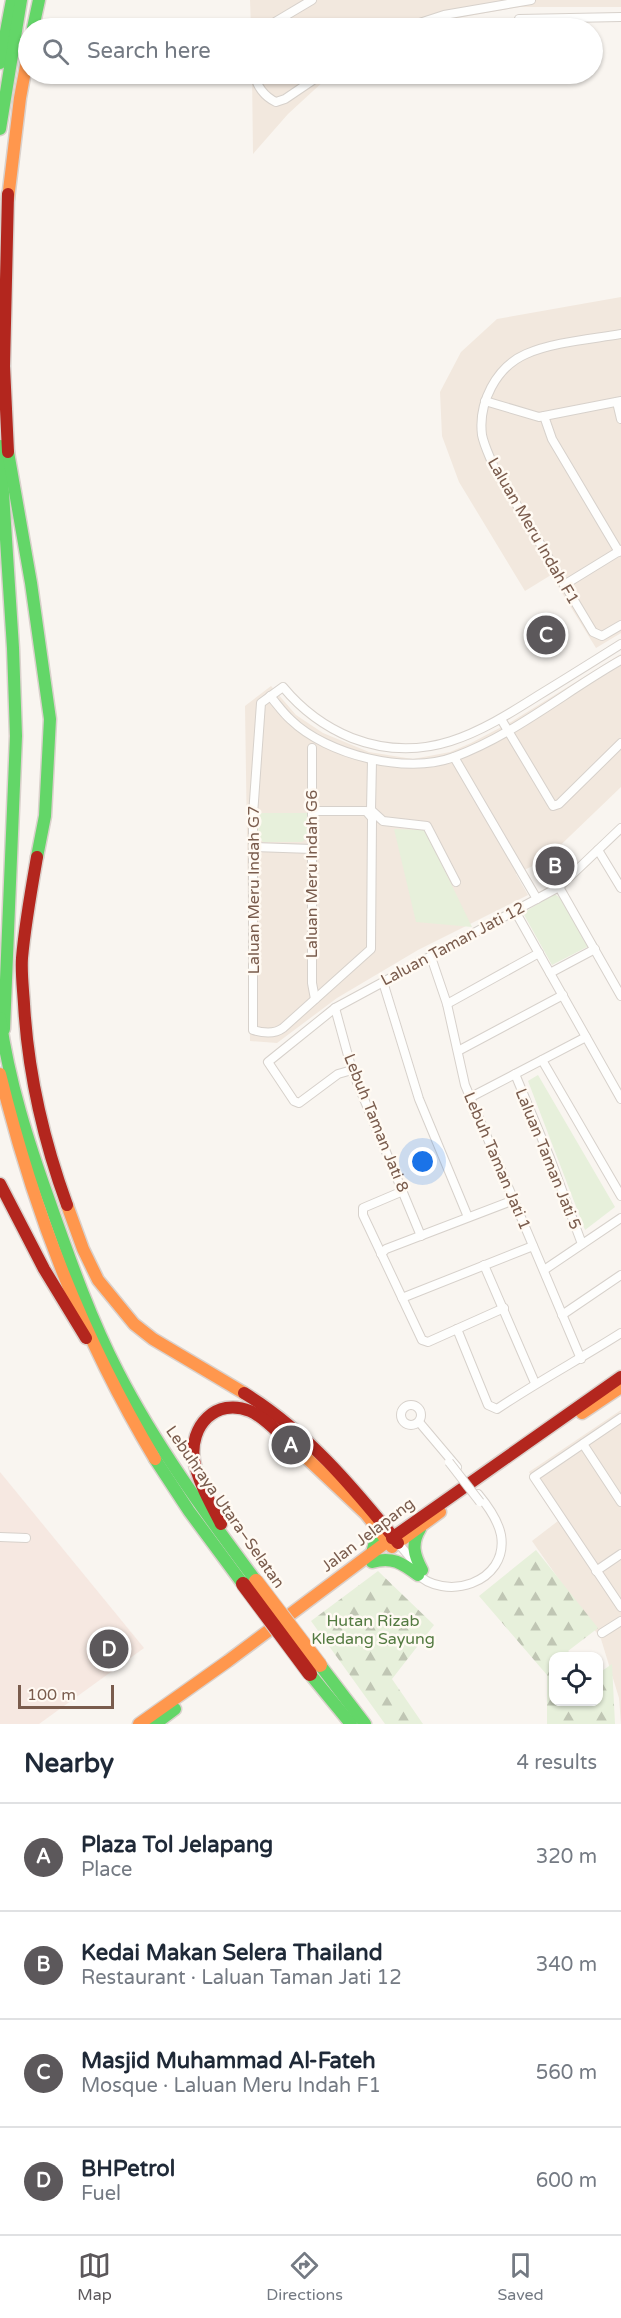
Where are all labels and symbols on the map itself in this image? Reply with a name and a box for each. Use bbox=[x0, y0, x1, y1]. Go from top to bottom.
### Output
street label: Laluan Meru Indah F1 bbox=[483, 454, 583, 608]
pin: C bbox=[526, 612, 566, 658]
street label: Laluan Meru Indah G6 bbox=[302, 790, 322, 958]
street label: Laluan Meru Indah G7 bbox=[244, 806, 264, 974]
pin: B bbox=[536, 844, 574, 888]
street label: Laluan Taman Jati 12 bbox=[377, 897, 529, 991]
street label: Lebuh Taman Jati 8 bbox=[339, 1051, 413, 1195]
street label: Laluan Taman Jati 5 bbox=[511, 1086, 585, 1232]
street label: Lebuh Taman Jati 1 bbox=[459, 1089, 535, 1233]
your location bbox=[408, 1147, 437, 1176]
street label: Lebuhraya Utara–Selatan bbox=[161, 1422, 289, 1592]
pin: A bbox=[272, 1422, 310, 1468]
street label: Jalan Jelapang bbox=[317, 1493, 419, 1577]
park label: Hutan Rizab Kledang Sayung bbox=[311, 1611, 435, 1649]
pin: D bbox=[90, 1626, 128, 1672]
scale bar bbox=[18, 1682, 114, 1710]

